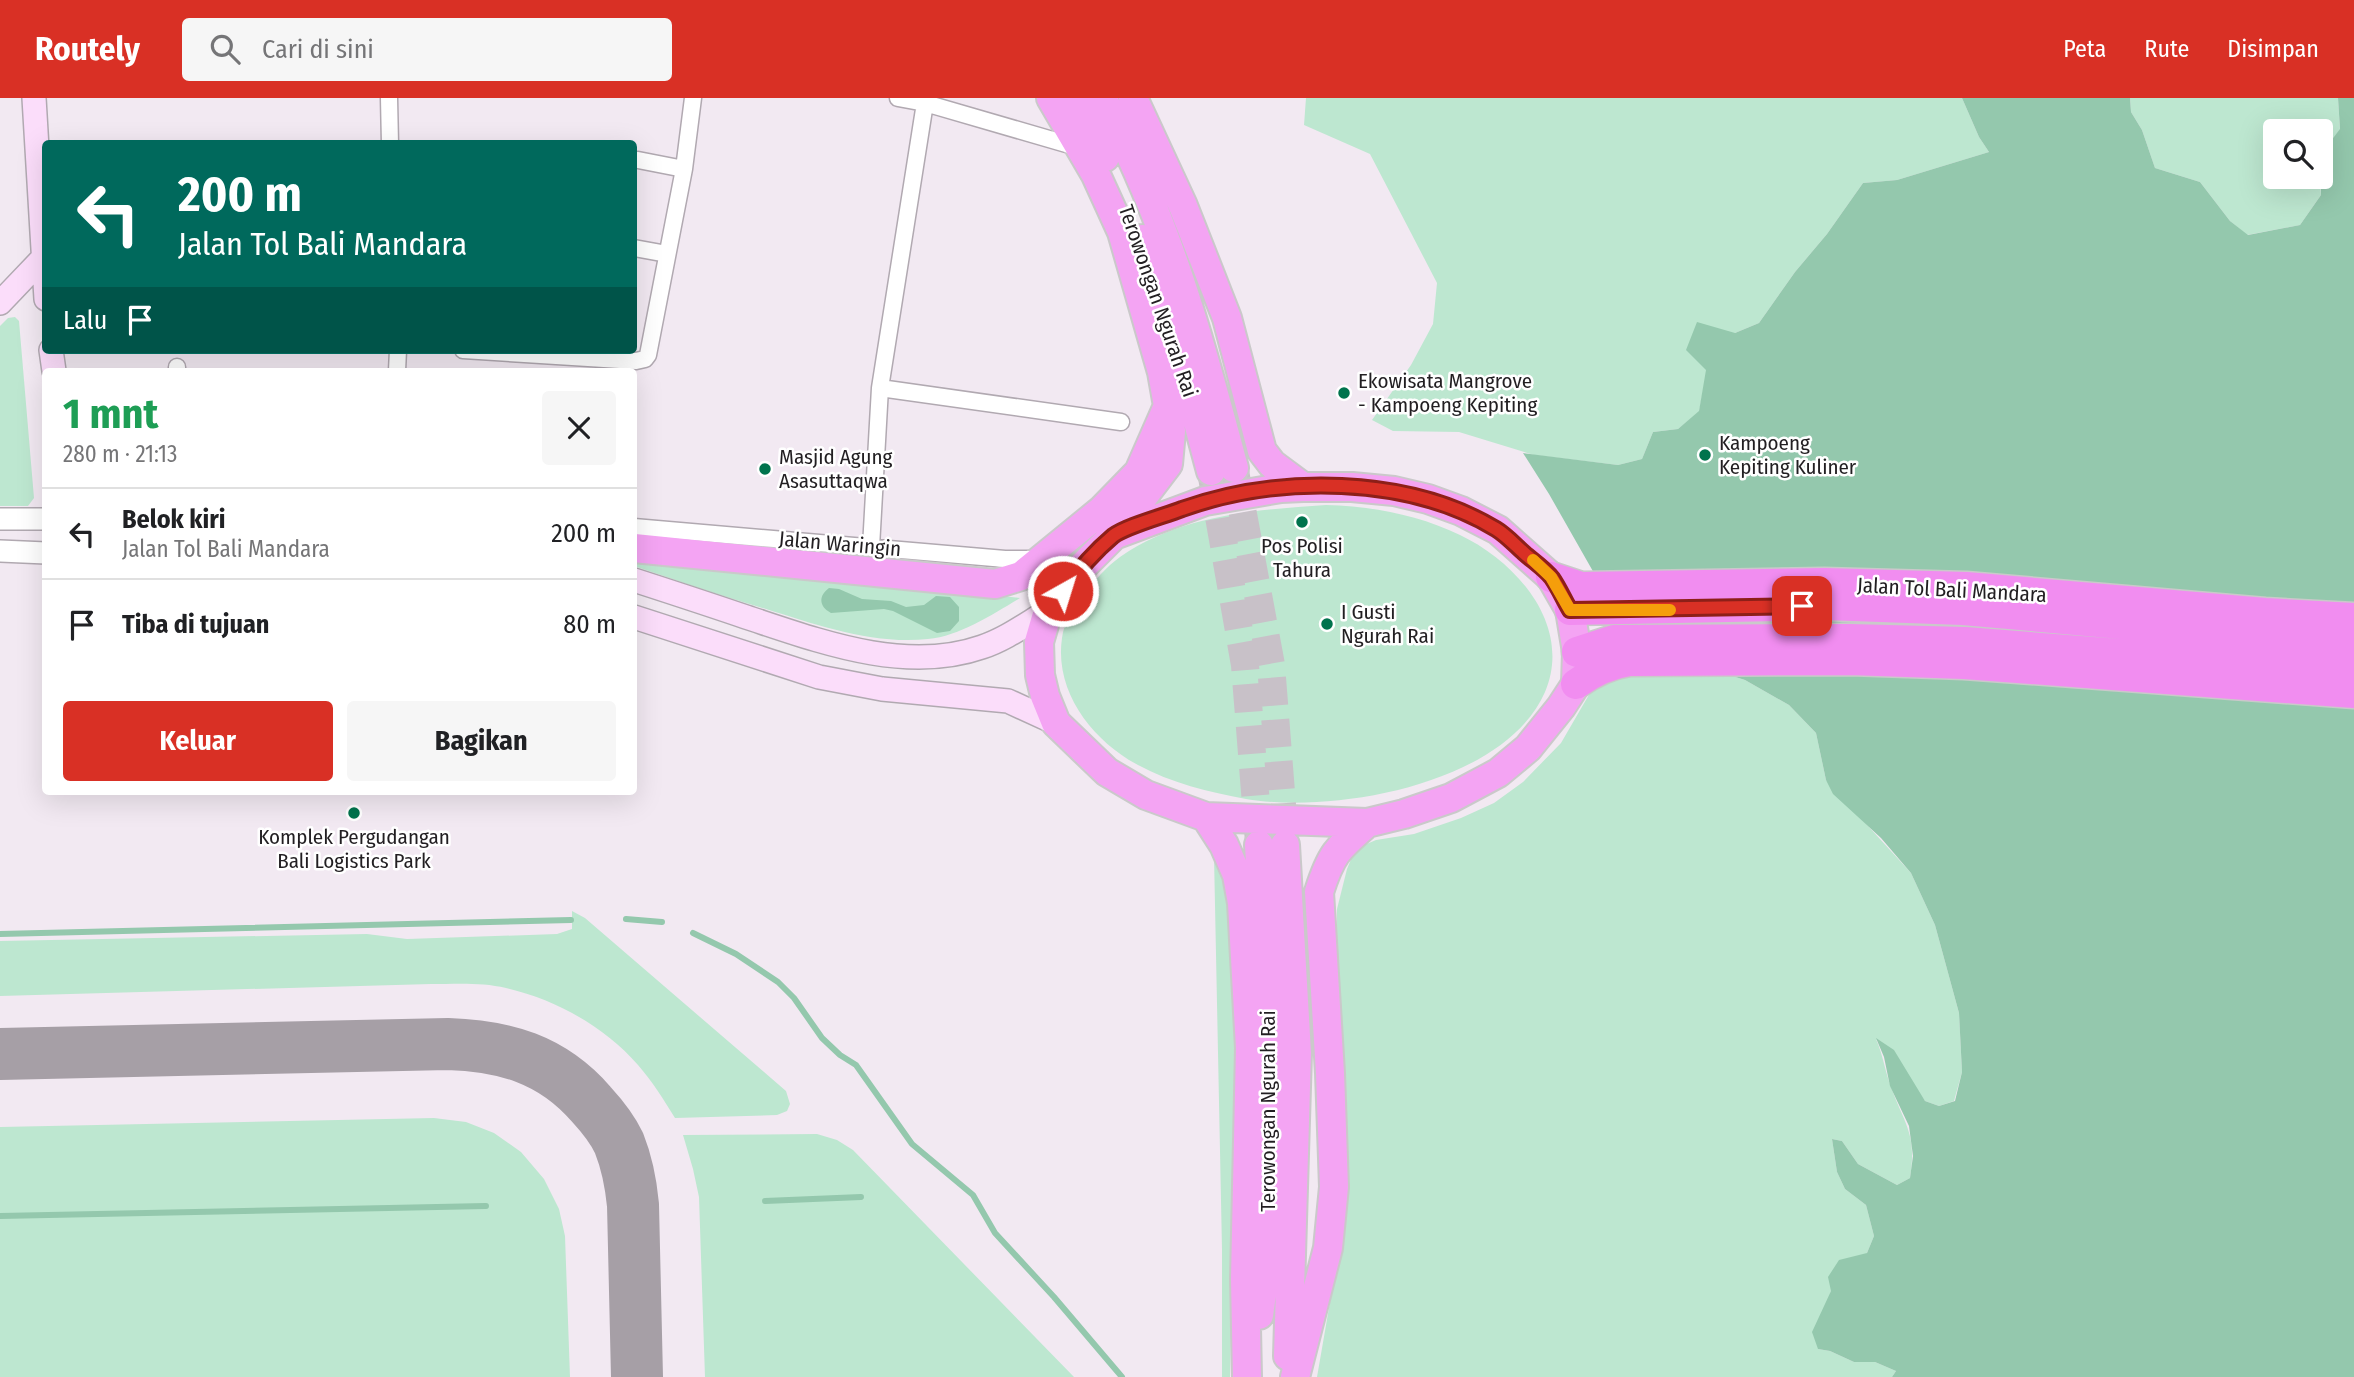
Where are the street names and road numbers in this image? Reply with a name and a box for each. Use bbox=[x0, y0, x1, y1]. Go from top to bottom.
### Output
street label: Terowongan Ngurah Rai bbox=[1113, 201, 1203, 401]
street label: Jalan Waringin bbox=[778, 526, 902, 562]
street label: Jalan Tol Bali Mandara bbox=[1857, 572, 2047, 608]
street label: Terowongan Ngurah Rai bbox=[1255, 1010, 1281, 1212]

